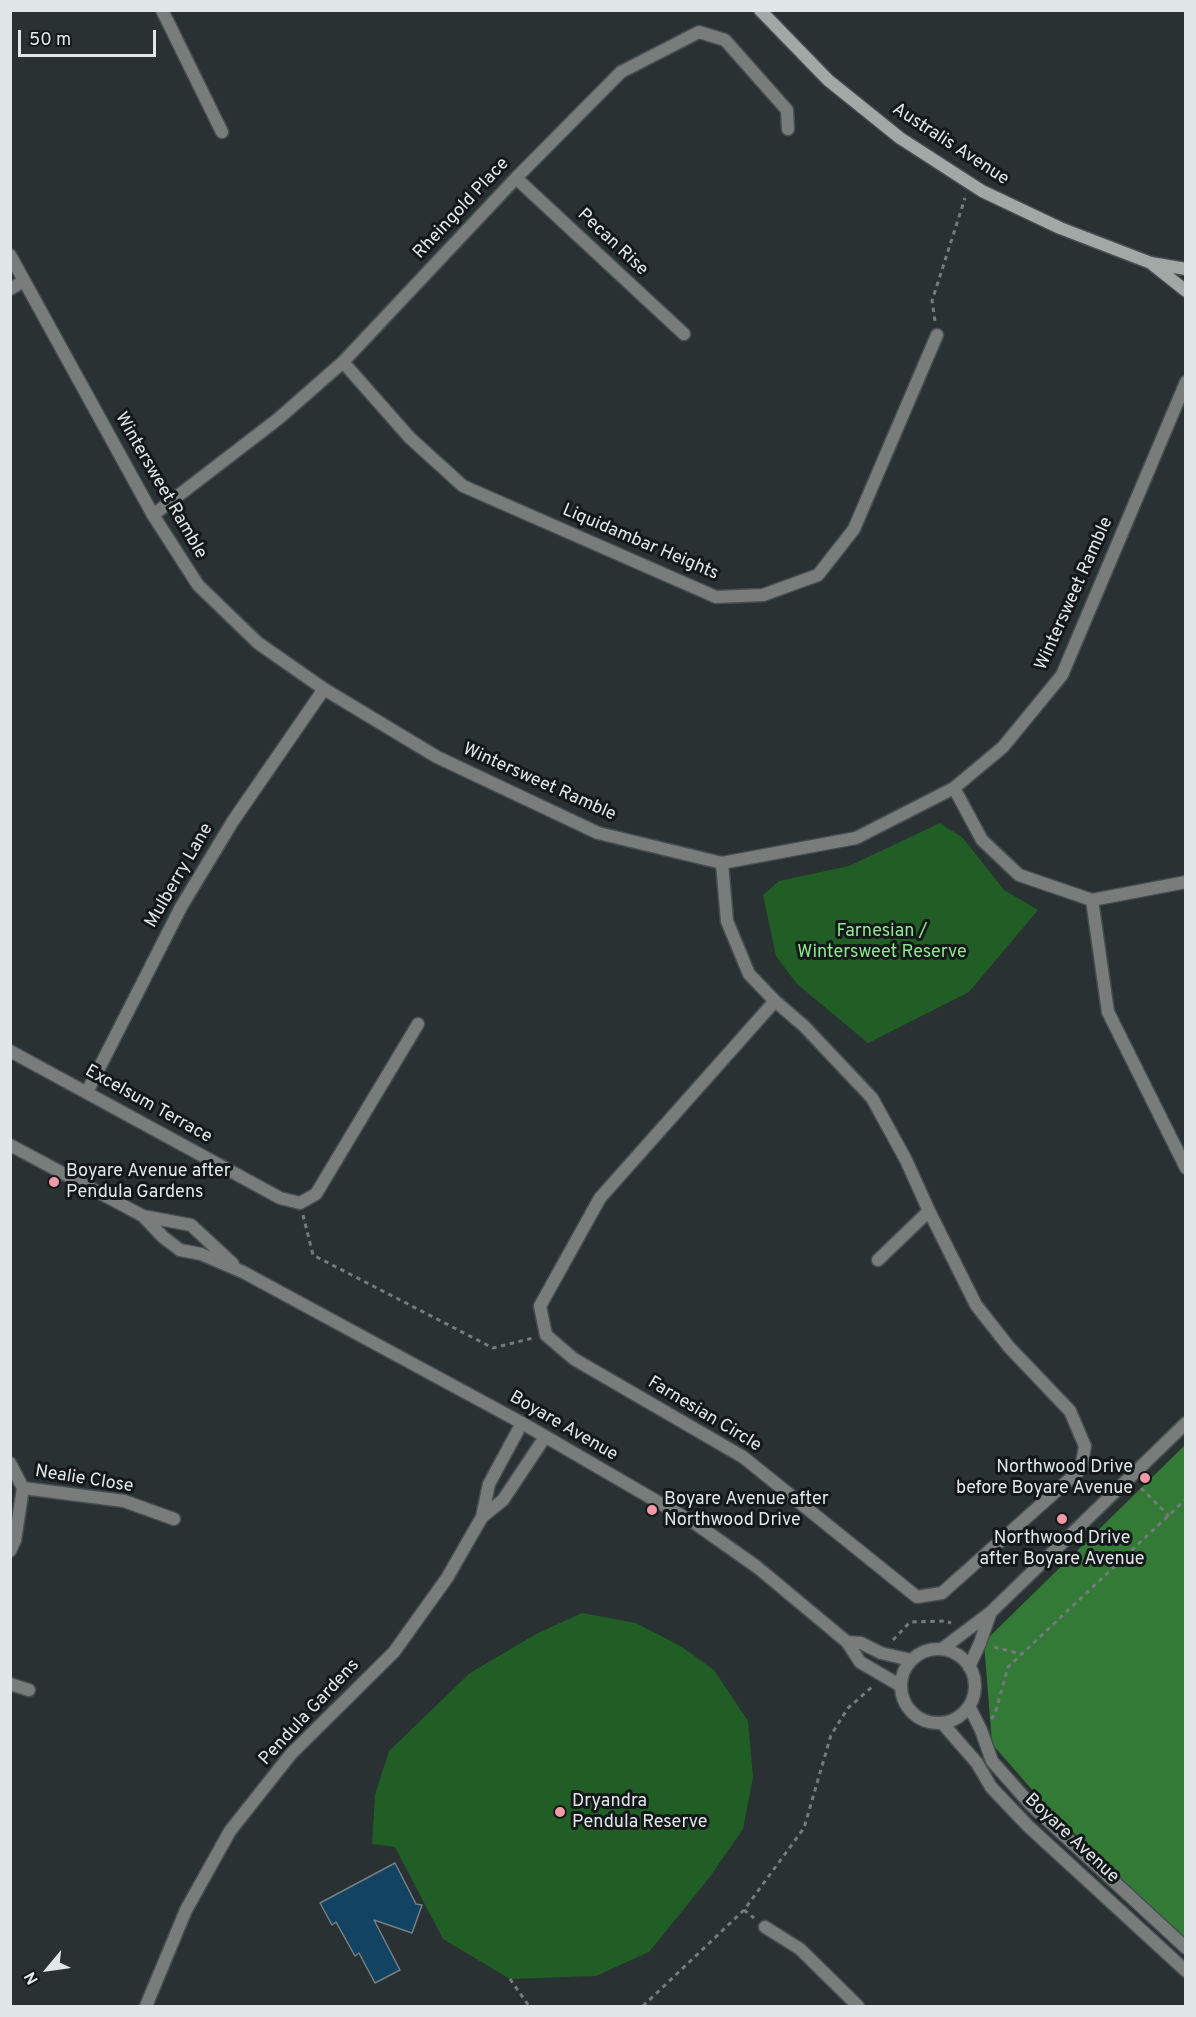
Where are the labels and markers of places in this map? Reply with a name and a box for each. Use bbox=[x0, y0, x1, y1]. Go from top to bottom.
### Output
place label: Boyare Avenue after Pendula Gardens bbox=[66, 1161, 231, 1204]
marker: Boyare Avenue after Pendula Gardens bbox=[47, 1175, 61, 1189]
place label: Northwood Drive before Boyare Avenue bbox=[956, 1457, 1133, 1500]
marker: Northwood Drive before Boyare Avenue bbox=[1138, 1471, 1152, 1485]
place label: Boyare Avenue after Northwood Drive bbox=[664, 1489, 829, 1532]
marker: Boyare Avenue after Northwood Drive bbox=[645, 1503, 659, 1517]
marker: Northwood Drive after Boyare Avenue bbox=[1055, 1512, 1069, 1526]
place label: Northwood Drive after Boyare Avenue bbox=[980, 1528, 1144, 1570]
place label: Dryandra Pendula Reserve bbox=[572, 1791, 707, 1834]
marker: Dryandra Pendula Reserve bbox=[553, 1805, 567, 1819]

